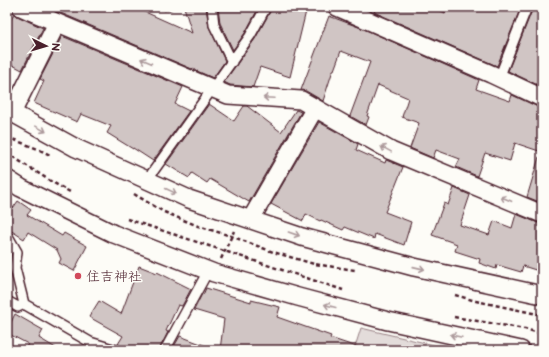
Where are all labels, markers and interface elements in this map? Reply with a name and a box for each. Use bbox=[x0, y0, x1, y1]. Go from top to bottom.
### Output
north arrow bbox=[26, 26, 66, 66]
text: N bbox=[49, 42, 62, 52]
one-way arrow bbox=[141, 57, 153, 64]
one-way arrow bbox=[263, 94, 276, 101]
one-way arrow bbox=[35, 126, 47, 133]
one-way arrow bbox=[380, 144, 392, 152]
one-way arrow bbox=[165, 188, 177, 195]
one-way arrow bbox=[500, 195, 512, 202]
one-way arrow bbox=[287, 231, 299, 239]
one-way arrow bbox=[412, 264, 425, 272]
place label: 住吉神社 bbox=[86, 268, 142, 285]
marker: 住吉神社 bbox=[73, 271, 83, 281]
one-way arrow bbox=[323, 302, 336, 309]
one-way arrow bbox=[450, 331, 463, 339]

